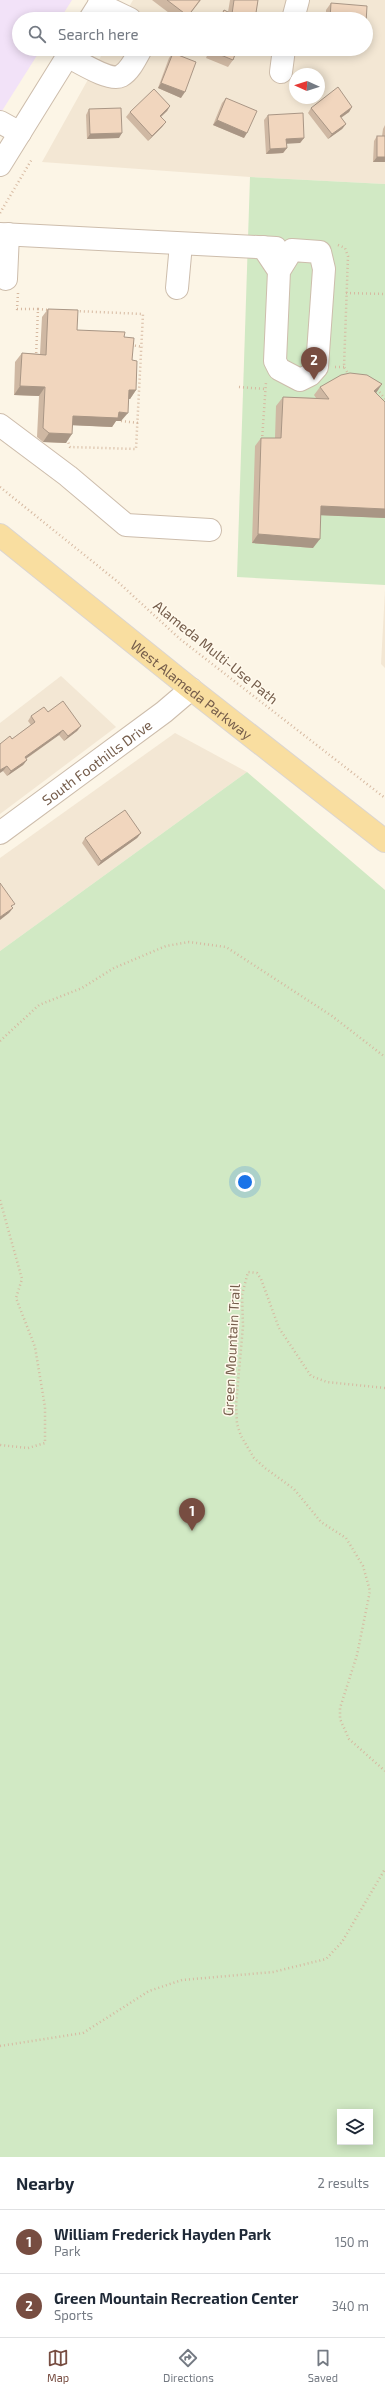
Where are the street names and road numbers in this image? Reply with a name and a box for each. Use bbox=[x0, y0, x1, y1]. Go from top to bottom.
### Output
street label: Alameda Multi-Use Path bbox=[150, 597, 282, 707]
street label: West Alameda Parkway bbox=[128, 636, 256, 743]
street label: South Foothills Drive bbox=[38, 716, 155, 808]
street label: Green Mountain Trail bbox=[219, 1283, 243, 1416]

